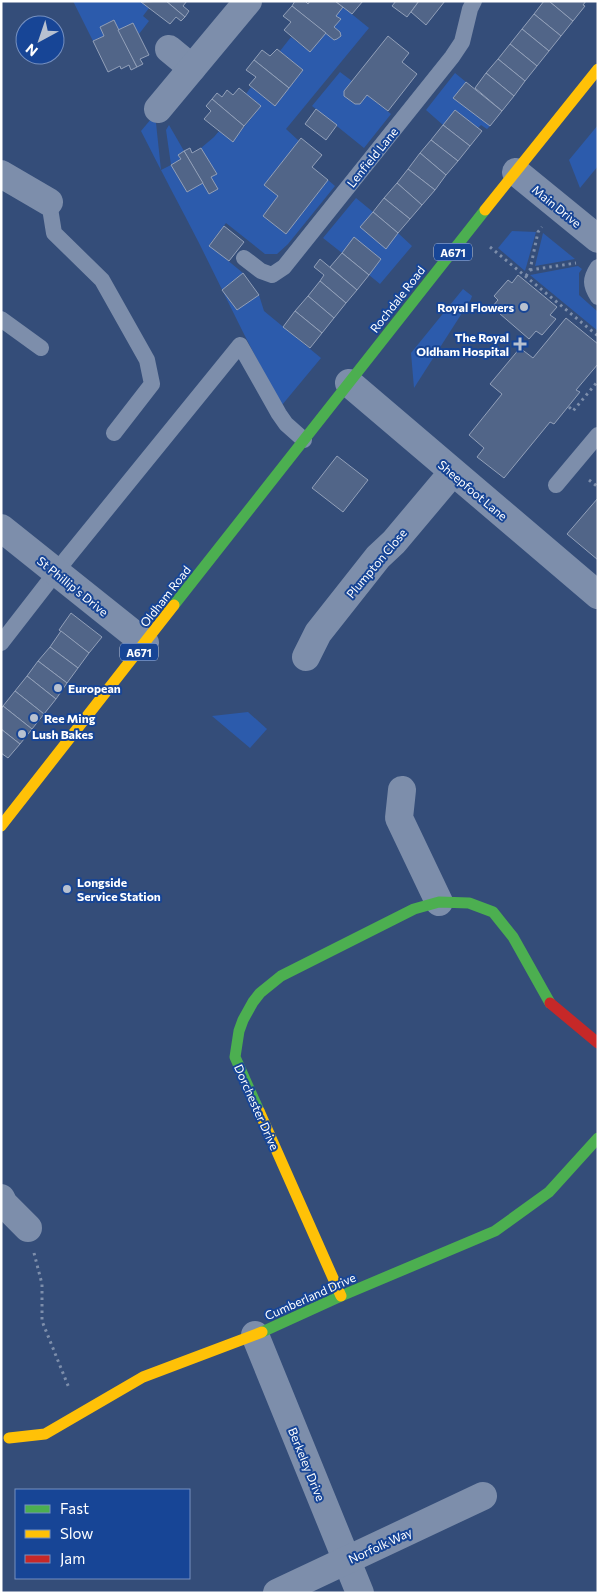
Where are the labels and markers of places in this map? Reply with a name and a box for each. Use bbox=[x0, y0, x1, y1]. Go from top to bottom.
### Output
place label: Royal Flowers bbox=[437, 300, 514, 314]
marker: Royal Flowers bbox=[518, 301, 530, 313]
place label: The Royal Oldham Hospital bbox=[416, 330, 509, 358]
marker: The Royal Oldham Hospital bbox=[513, 337, 527, 351]
place label: European bbox=[68, 681, 121, 695]
marker: European bbox=[52, 682, 64, 694]
place label: Ree Ming bbox=[44, 711, 96, 725]
marker: Ree Ming bbox=[28, 712, 40, 724]
place label: Lush Bakes bbox=[32, 727, 94, 741]
marker: Lush Bakes bbox=[16, 728, 28, 740]
place label: Longside Service Station bbox=[77, 875, 161, 903]
marker: Longside Service Station bbox=[61, 883, 73, 895]

